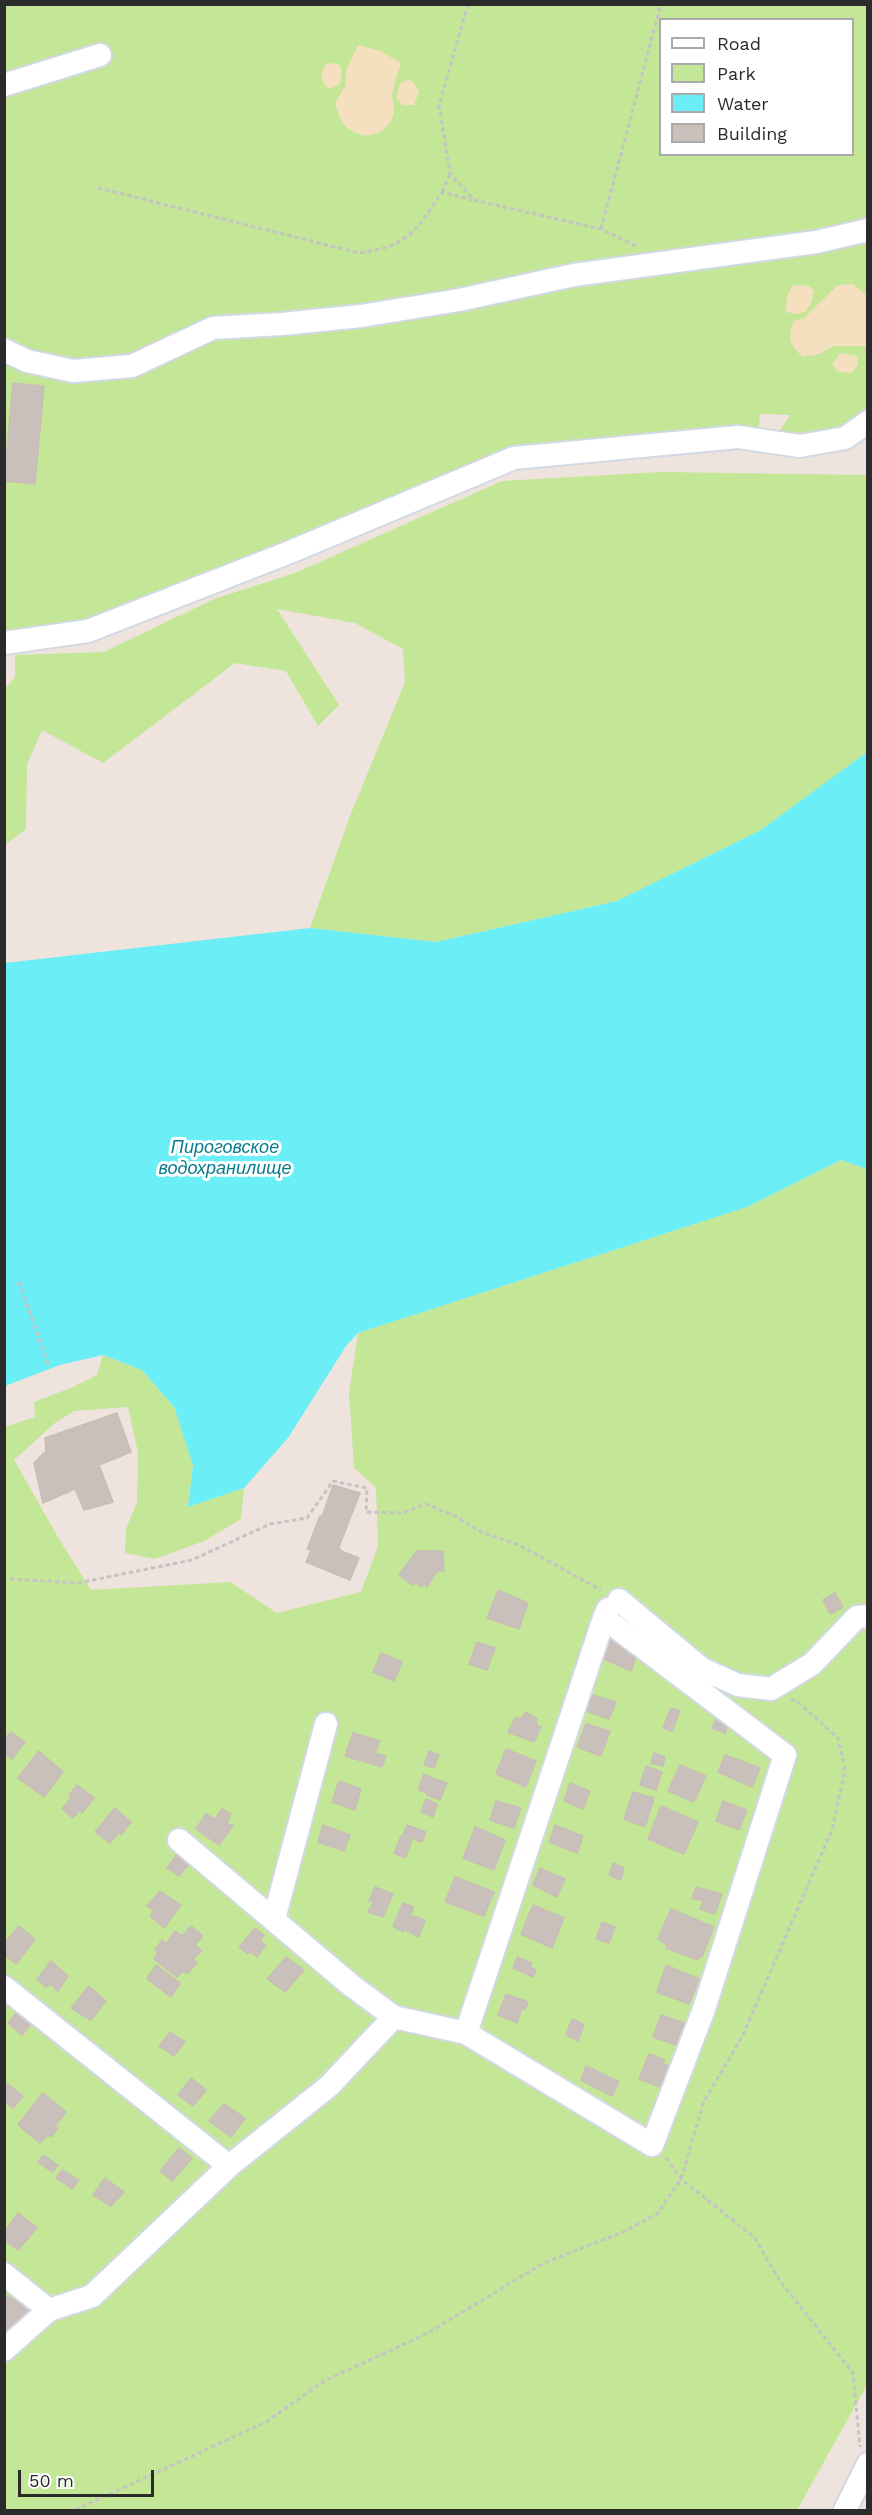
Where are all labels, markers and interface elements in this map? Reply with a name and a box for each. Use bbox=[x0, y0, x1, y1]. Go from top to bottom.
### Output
legend bbox=[659, 18, 854, 156]
text: Road bbox=[717, 33, 761, 54]
text: Park bbox=[717, 63, 756, 84]
text: Water bbox=[717, 93, 769, 114]
text: Building bbox=[717, 123, 787, 144]
water label: Пироговское водохранилище bbox=[158, 1137, 292, 1180]
scale bar bbox=[21, 2458, 158, 2496]
text: 50 m bbox=[29, 2470, 74, 2491]

